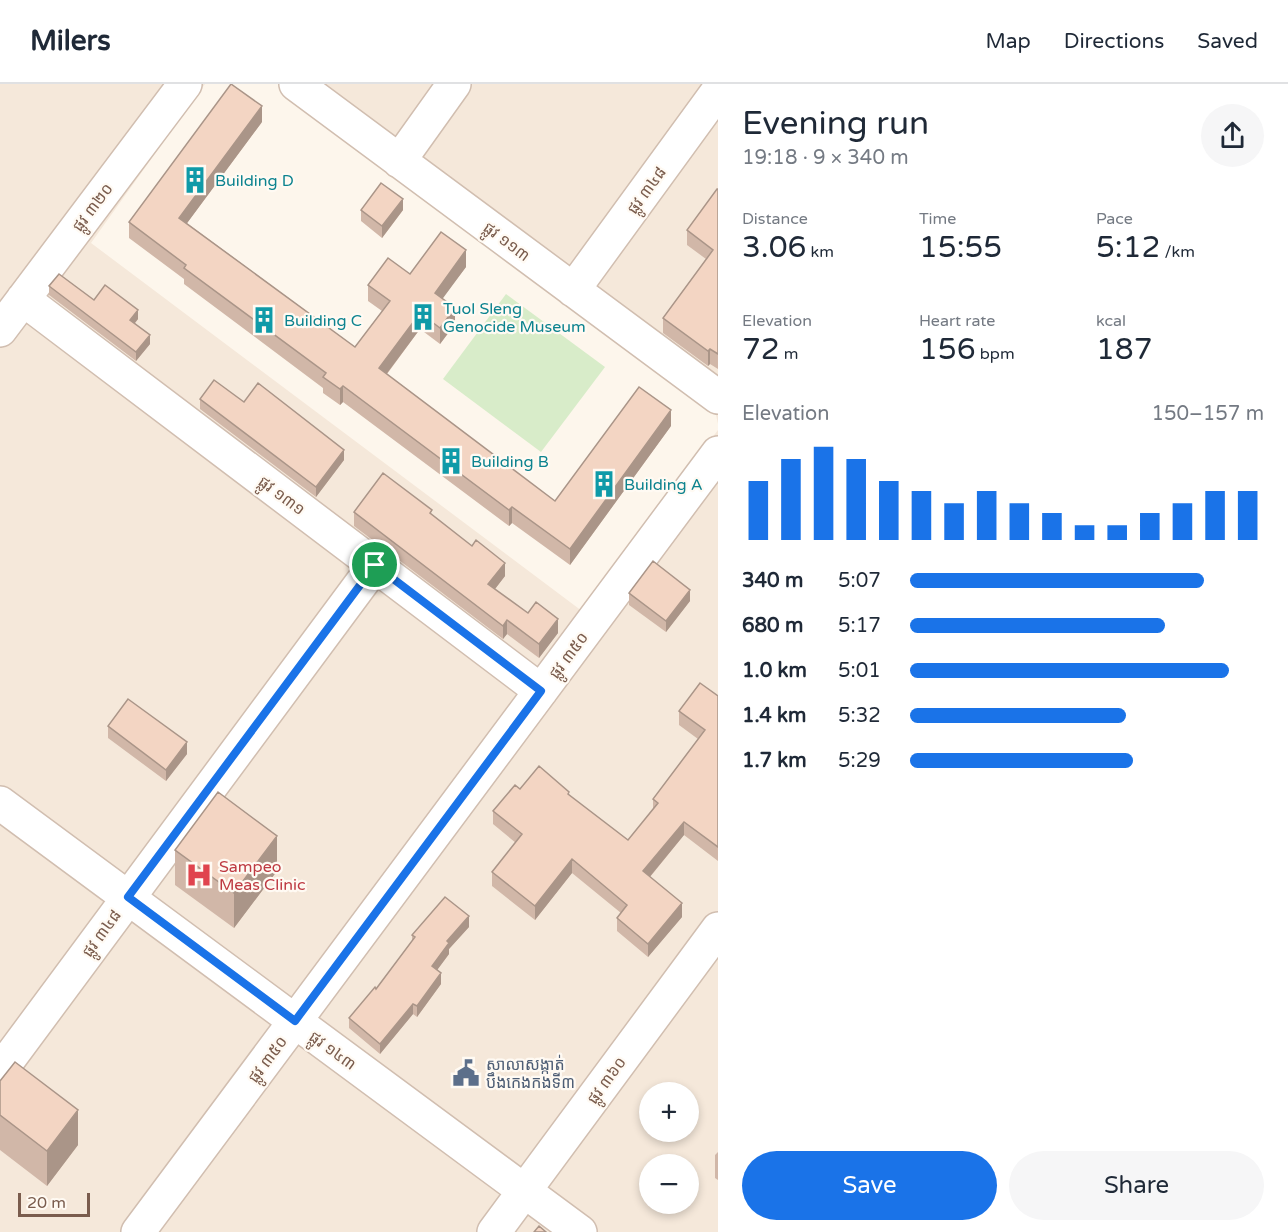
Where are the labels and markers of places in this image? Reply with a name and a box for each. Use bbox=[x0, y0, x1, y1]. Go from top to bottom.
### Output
building icon: Building D bbox=[180, 165, 210, 195]
place label: Building D bbox=[215, 171, 294, 191]
place label: Tuol Sleng Genocide Museum bbox=[443, 299, 586, 337]
building icon: Tuol Sleng Genocide Museum bbox=[408, 302, 438, 332]
building icon: Building C bbox=[249, 305, 279, 335]
place label: Building C bbox=[284, 311, 362, 331]
building icon: Building B bbox=[436, 446, 466, 476]
place label: Building B bbox=[471, 452, 549, 472]
building icon: Building A bbox=[589, 469, 619, 499]
place label: Building A bbox=[624, 475, 703, 495]
pin bbox=[349, 539, 400, 590]
place label: Sampeo Meas Clinic bbox=[219, 857, 305, 895]
hospital icon: Sampeo Meas Clinic bbox=[184, 860, 214, 890]
place label: សាលាសង្កាត់ បឹងកេងកងទី៣ bbox=[486, 1054, 575, 1093]
public building icon: សាលាសង្កាត់ បឹងកេងកងទី៣ bbox=[451, 1058, 481, 1088]

